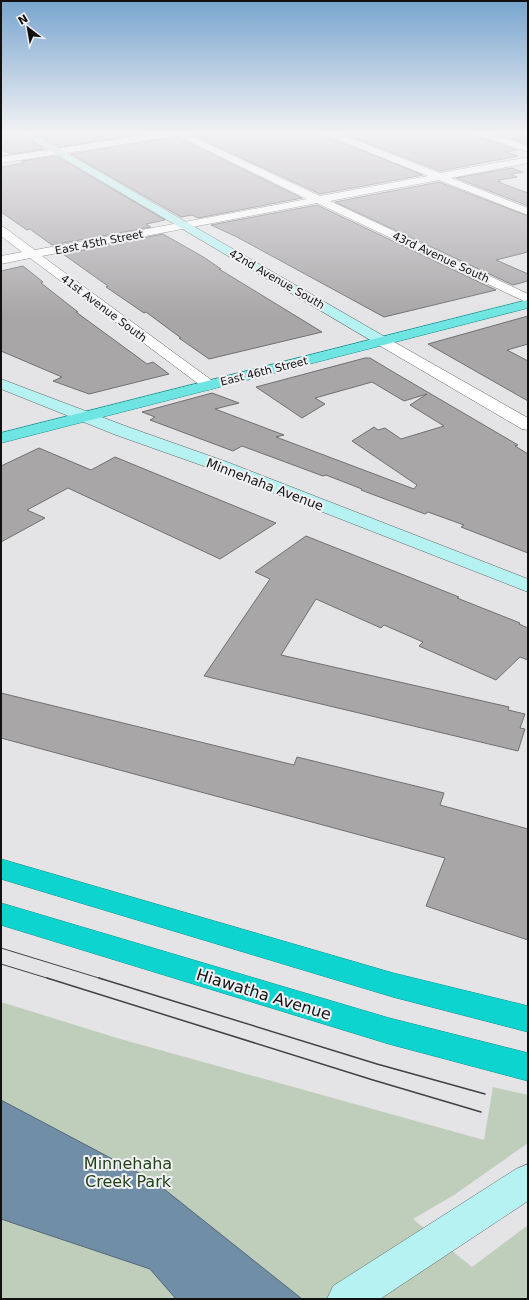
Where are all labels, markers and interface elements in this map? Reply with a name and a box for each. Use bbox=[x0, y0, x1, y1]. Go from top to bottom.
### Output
north arrow bbox=[8, 8, 48, 48]
text: N bbox=[16, 12, 30, 28]
street label: East 45th Street bbox=[54, 227, 145, 257]
street label: 43rd Avenue South bbox=[390, 229, 491, 286]
street label: 42nd Avenue South bbox=[227, 247, 327, 312]
street label: 41st Avenue South bbox=[58, 272, 149, 345]
street label: East 46th Street bbox=[219, 354, 310, 389]
street label: Minnehaha Avenue bbox=[204, 455, 325, 514]
street label: Hiawatha Avenue bbox=[194, 965, 334, 1024]
park label: Minnehaha Creek Park bbox=[84, 1154, 172, 1191]

